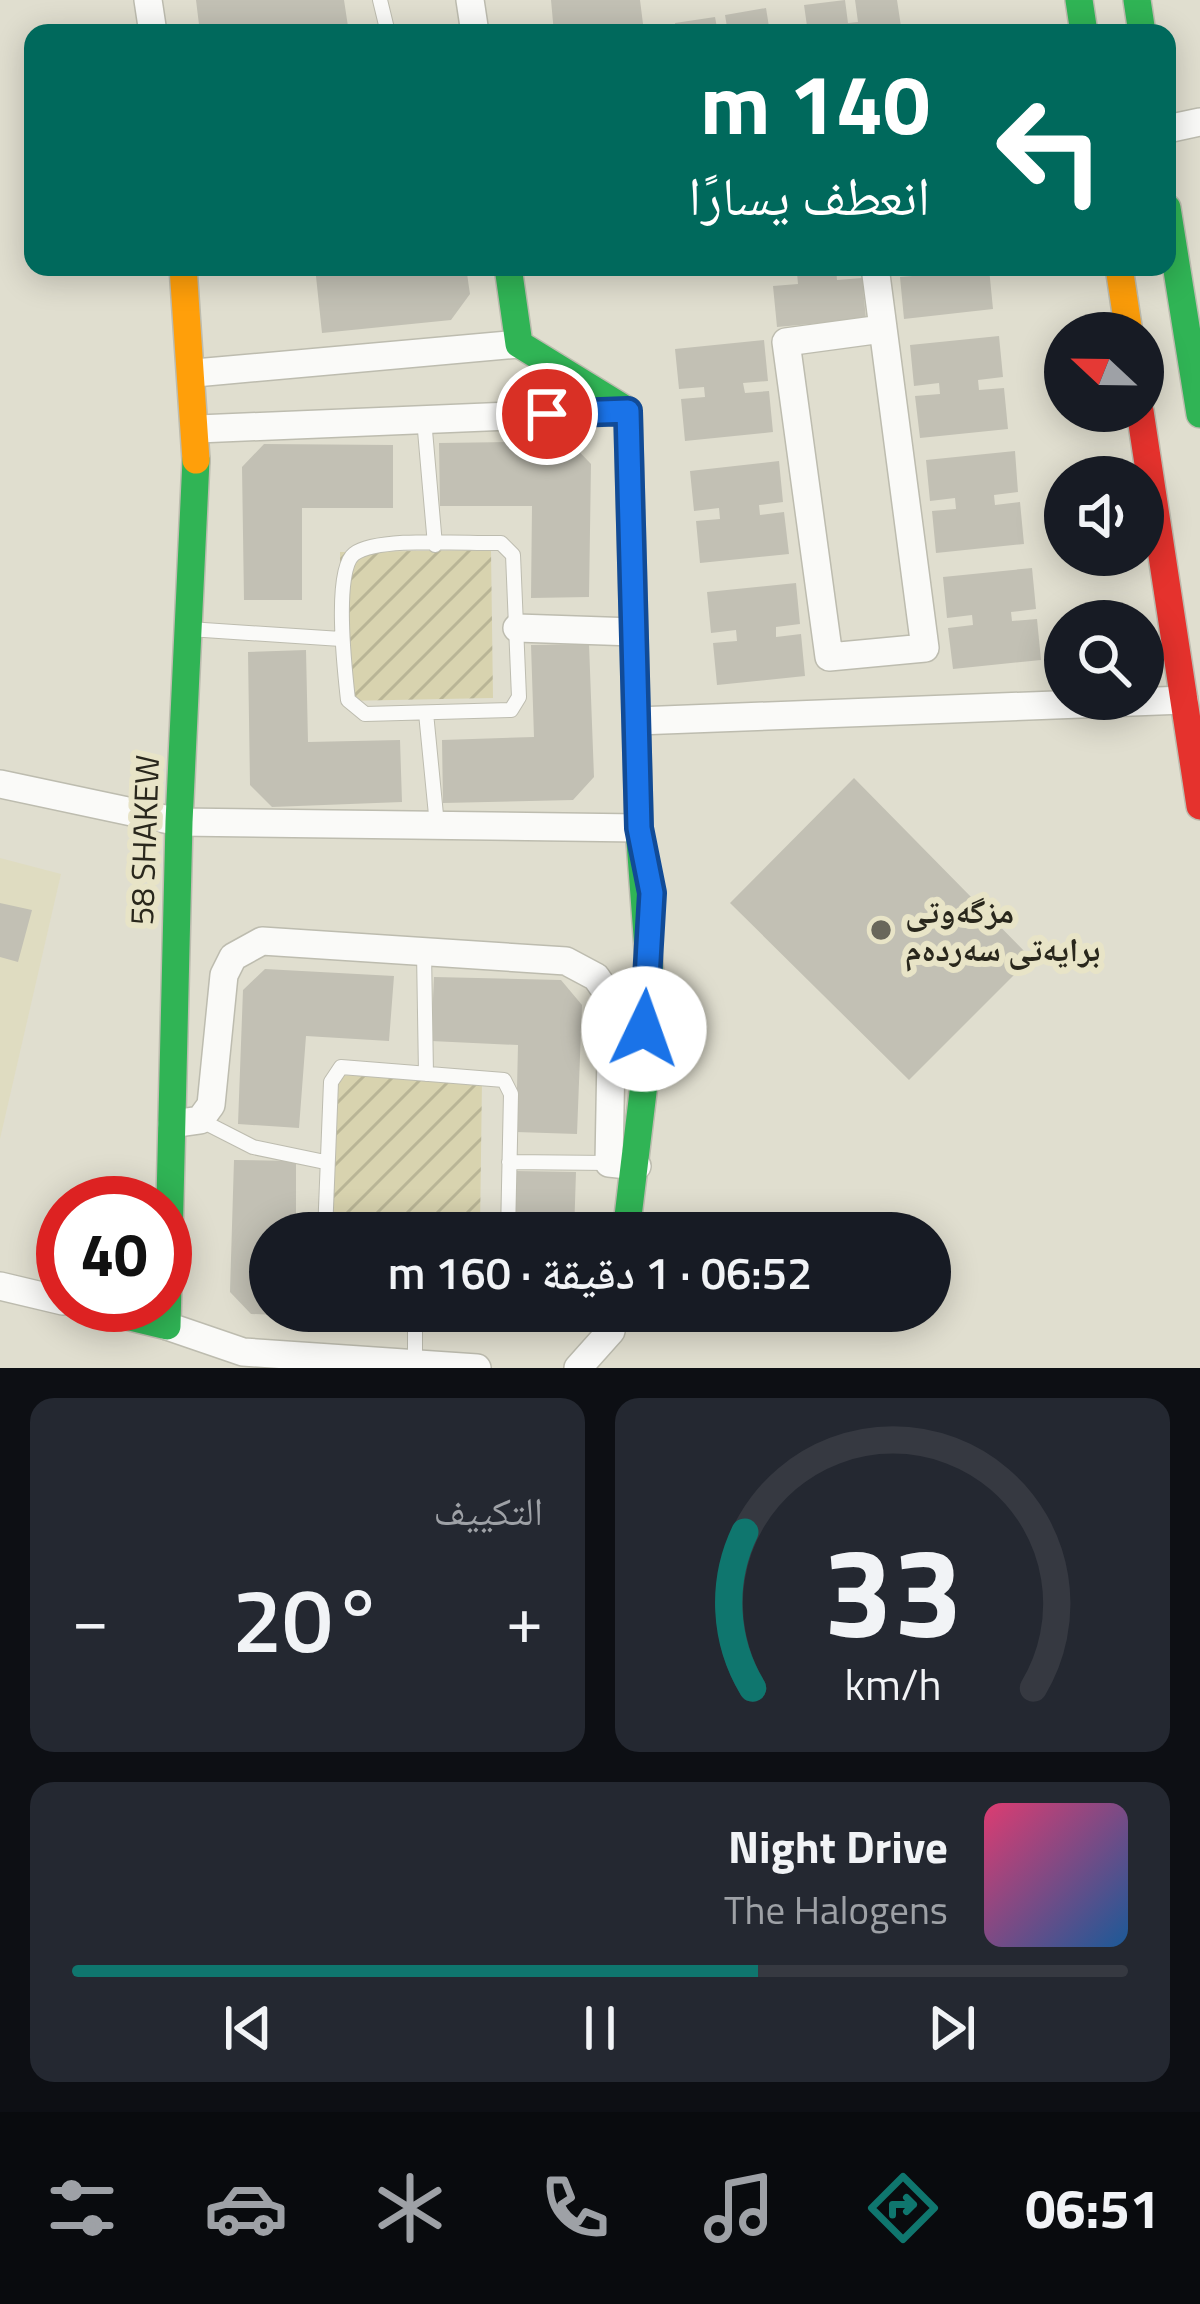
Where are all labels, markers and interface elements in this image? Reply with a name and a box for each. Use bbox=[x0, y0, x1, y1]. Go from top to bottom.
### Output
text: 140 m bbox=[700, 39, 930, 167]
icon: left bbox=[972, 72, 1128, 228]
text: انعطف يسارًا bbox=[688, 154, 930, 236]
north arrow bbox=[1044, 312, 1164, 432]
map controls bbox=[1044, 312, 1164, 720]
pin bbox=[496, 363, 598, 465]
icon: arrive bbox=[514, 381, 580, 447]
button: sound bbox=[1044, 456, 1164, 576]
button: search bbox=[1044, 600, 1164, 720]
street label: 58 SHAKEW bbox=[116, 754, 172, 926]
place label: مزگەوتی برایەتی سەردەم bbox=[905, 886, 1100, 974]
marker: مزگەوتی برایەتی سەردەم bbox=[868, 917, 894, 943]
position arrow bbox=[581, 966, 707, 1092]
speed limit sign: 40 bbox=[36, 1176, 192, 1332]
text: 06:52 · 1 دقيقة · 160 m bbox=[388, 1238, 812, 1306]
text: التكييف bbox=[434, 1481, 543, 1540]
text: 33 bbox=[823, 1496, 962, 1685]
text: 20° bbox=[232, 1550, 383, 1687]
text: − bbox=[72, 1568, 109, 1669]
text: + bbox=[506, 1568, 543, 1669]
text: km/h bbox=[844, 1651, 941, 1717]
text: Night Drive bbox=[728, 1812, 948, 1880]
text: The Halogens bbox=[724, 1880, 948, 1939]
icon: previous bbox=[215, 1995, 281, 2061]
icon: pause bbox=[567, 1995, 633, 2061]
icon: next bbox=[919, 1995, 985, 2061]
icon: filters bbox=[40, 2166, 124, 2250]
icon: car bbox=[204, 2166, 288, 2250]
icon: climate bbox=[368, 2166, 452, 2250]
icon: phone bbox=[533, 2166, 617, 2250]
icon: music bbox=[697, 2166, 781, 2250]
icon: directions bbox=[861, 2166, 945, 2250]
text: 06:51 bbox=[1025, 2167, 1160, 2249]

